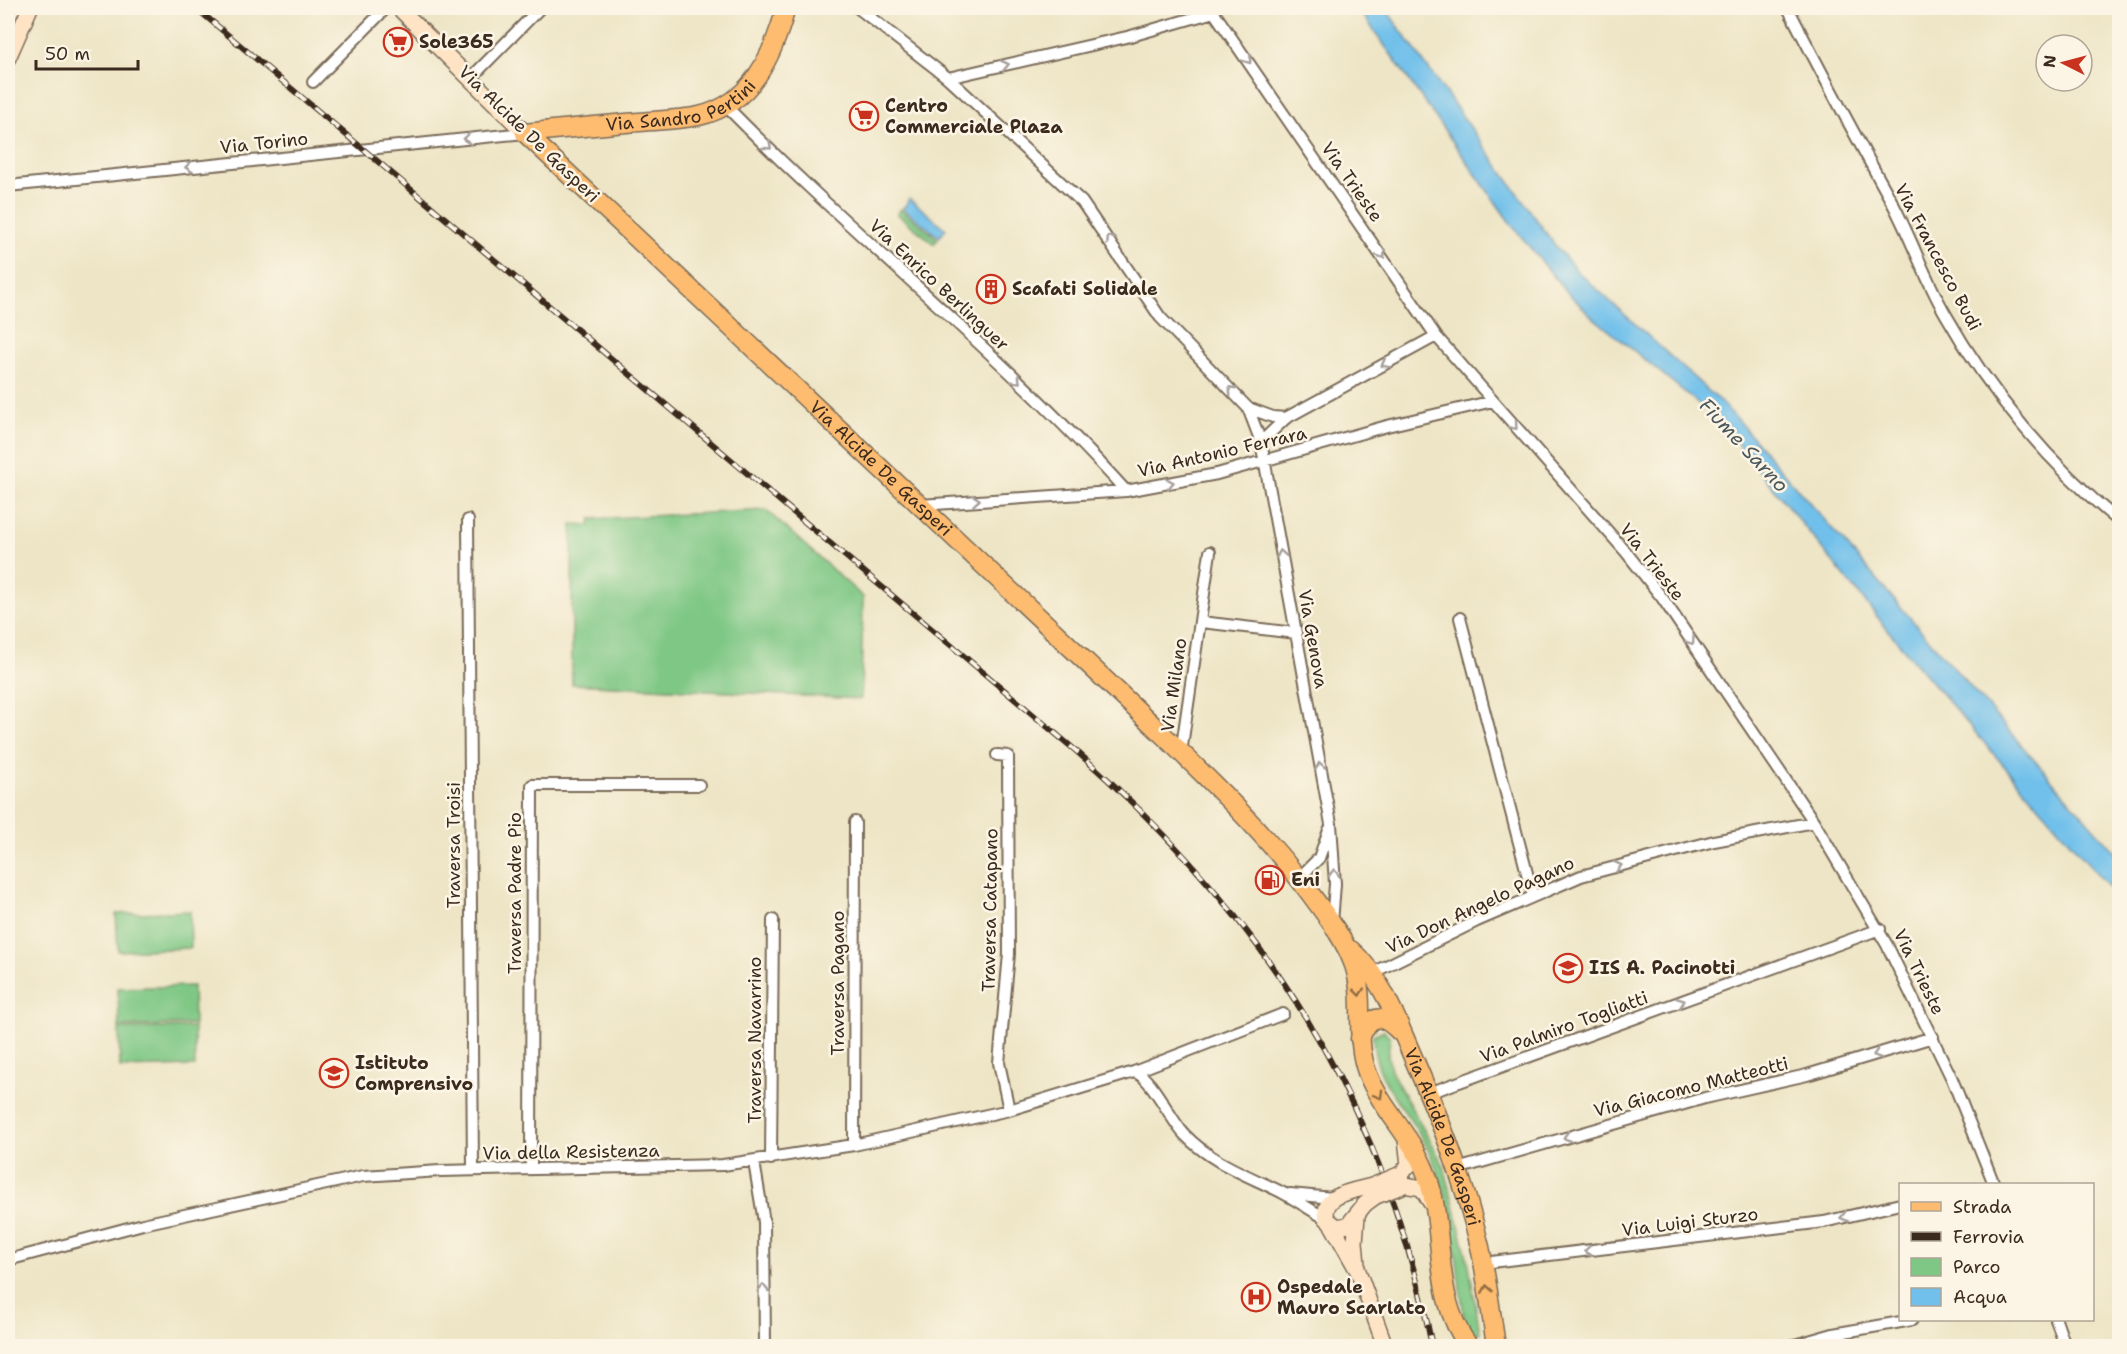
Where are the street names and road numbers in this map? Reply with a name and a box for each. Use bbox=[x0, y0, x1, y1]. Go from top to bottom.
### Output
street label: Via Alcide De Gasperi bbox=[453, 60, 605, 208]
street label: Via Sandro Pertini bbox=[605, 75, 761, 137]
street label: Via Torino bbox=[219, 126, 309, 160]
street label: Via Trieste bbox=[1316, 137, 1388, 227]
street label: Via Francesco Budi bbox=[1889, 179, 1987, 335]
street label: Via Enrico Berlinguer bbox=[864, 214, 1014, 356]
street label: Via Alcide De Gasperi bbox=[804, 395, 958, 542]
street label: Via Antonio Ferrara bbox=[1135, 421, 1309, 483]
street label: Via Trieste bbox=[1614, 518, 1690, 606]
street label: Via Genova bbox=[1292, 588, 1334, 690]
street label: Via Milano bbox=[1156, 636, 1192, 734]
street label: Traversa Troisi bbox=[442, 782, 466, 908]
street label: Traversa Padre Pio bbox=[503, 812, 527, 974]
street label: Traversa Catapano bbox=[977, 828, 1003, 992]
street label: Via Don Angelo Pagano bbox=[1382, 851, 1578, 959]
street label: Traversa Pagano bbox=[826, 911, 850, 1055]
street label: Via Trieste bbox=[1888, 925, 1950, 1019]
street label: Traversa Navarrino bbox=[743, 956, 767, 1124]
street label: Via Palmiro Togliatti bbox=[1477, 985, 1651, 1069]
street label: Via Alcide De Gasperi bbox=[1398, 1044, 1486, 1228]
street label: Via Giacomo Matteotti bbox=[1591, 1051, 1791, 1123]
street label: Via della Resistenza bbox=[482, 1138, 660, 1166]
street label: Via Luigi Sturzo bbox=[1620, 1202, 1760, 1242]

